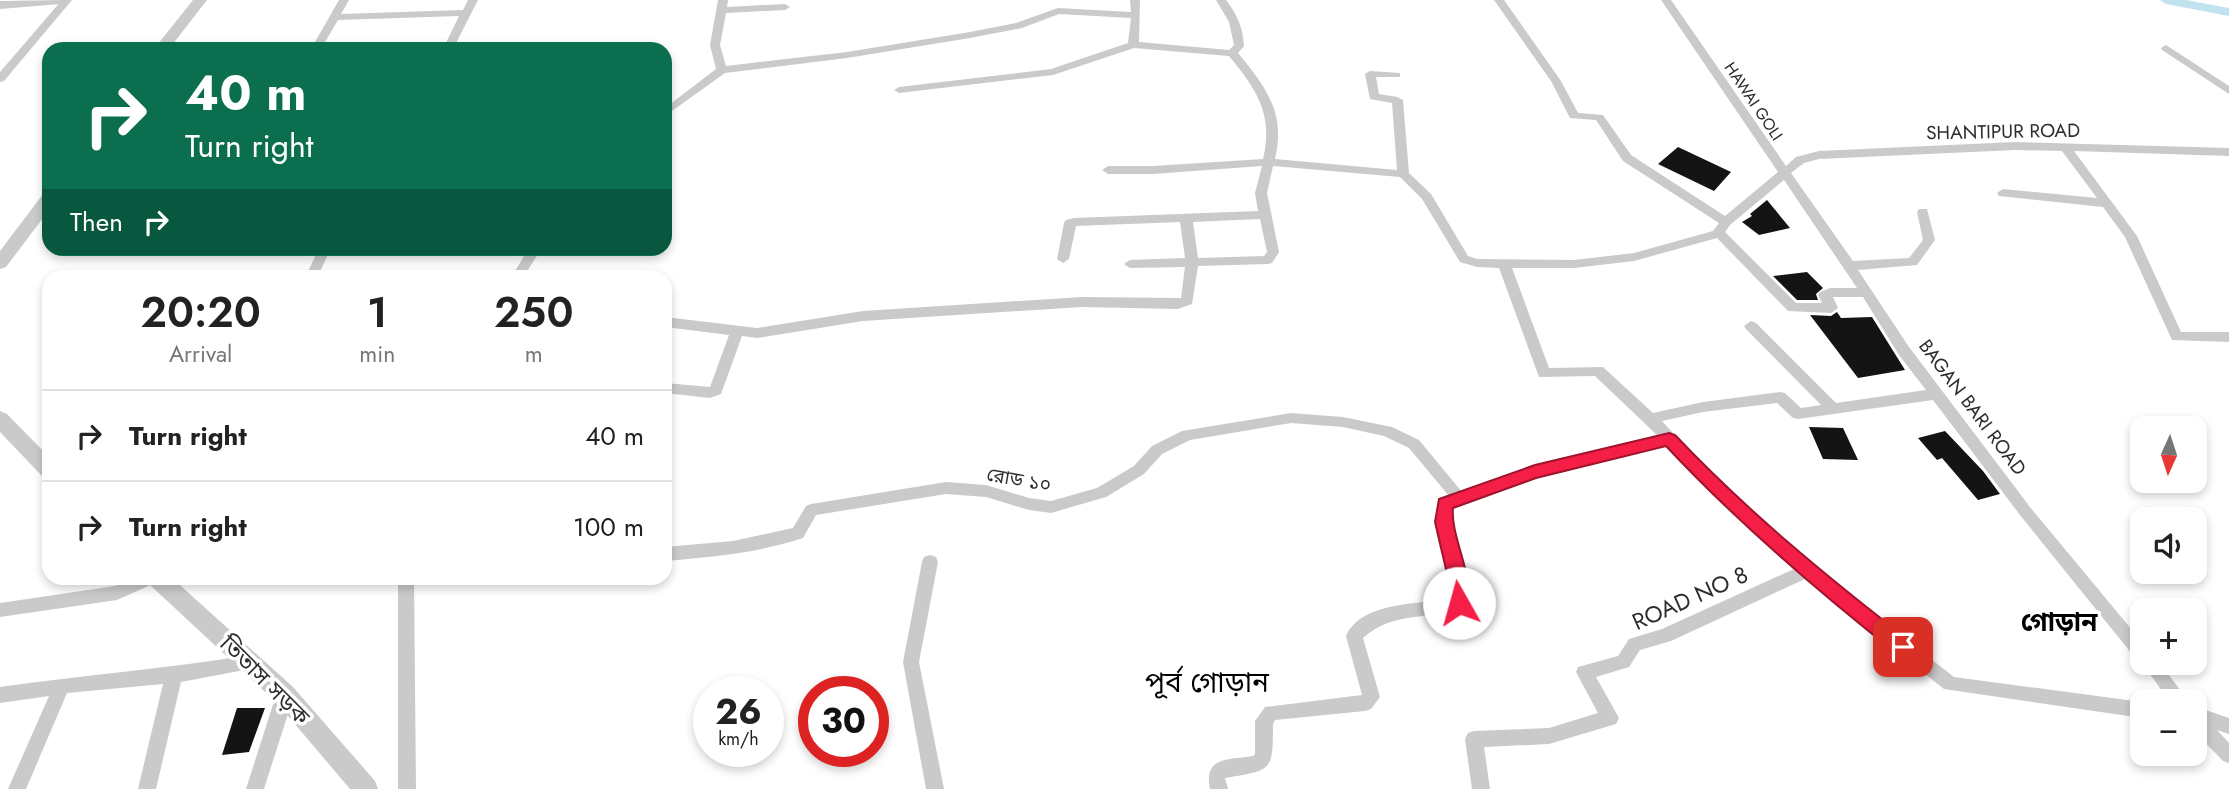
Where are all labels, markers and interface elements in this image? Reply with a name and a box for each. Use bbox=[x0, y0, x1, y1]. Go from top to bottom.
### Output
text: 40 m bbox=[185, 58, 307, 128]
street label: HAWAI GOLI bbox=[1719, 58, 1788, 145]
icon: right bbox=[70, 70, 161, 161]
street label: SHANTIPUR ROAD bbox=[1926, 117, 2080, 146]
text: Turn right bbox=[185, 123, 314, 169]
text: Then bbox=[70, 203, 123, 241]
icon: right bbox=[137, 203, 175, 241]
text: 20:20 bbox=[141, 282, 261, 343]
text: 1 bbox=[367, 282, 388, 343]
text: 250 bbox=[494, 282, 573, 343]
street label: BAGAN BARI ROAD bbox=[1913, 334, 2033, 481]
text: Arrival bbox=[169, 337, 232, 371]
text: min bbox=[359, 337, 395, 371]
text: m bbox=[525, 337, 543, 371]
north arrow bbox=[2130, 416, 2207, 494]
map controls bbox=[2130, 416, 2207, 766]
icon: right bbox=[70, 417, 108, 455]
text: Turn right bbox=[129, 417, 247, 455]
text: 40 m bbox=[585, 417, 644, 455]
street label: রোড ১০ bbox=[985, 461, 1053, 498]
button: sound bbox=[2130, 507, 2207, 584]
icon: right bbox=[70, 508, 108, 546]
text: Turn right bbox=[129, 508, 247, 546]
text: 100 m bbox=[573, 508, 644, 546]
street label: ROAD NO 8 bbox=[1627, 557, 1753, 639]
position arrow bbox=[1422, 566, 1496, 640]
button: + bbox=[2130, 598, 2207, 675]
district label: গোড়ান bbox=[2021, 603, 2098, 641]
pin bbox=[1873, 617, 1933, 677]
street label: তিতাস সড়ক bbox=[212, 627, 318, 733]
icon: arrive bbox=[1884, 628, 1922, 666]
district label: পূর্ব গোড়ান bbox=[1145, 662, 1270, 703]
speed limit sign: 30 bbox=[798, 676, 889, 767]
text: 26 bbox=[715, 687, 762, 737]
button: − bbox=[2130, 689, 2207, 766]
text: km/h bbox=[718, 726, 759, 752]

